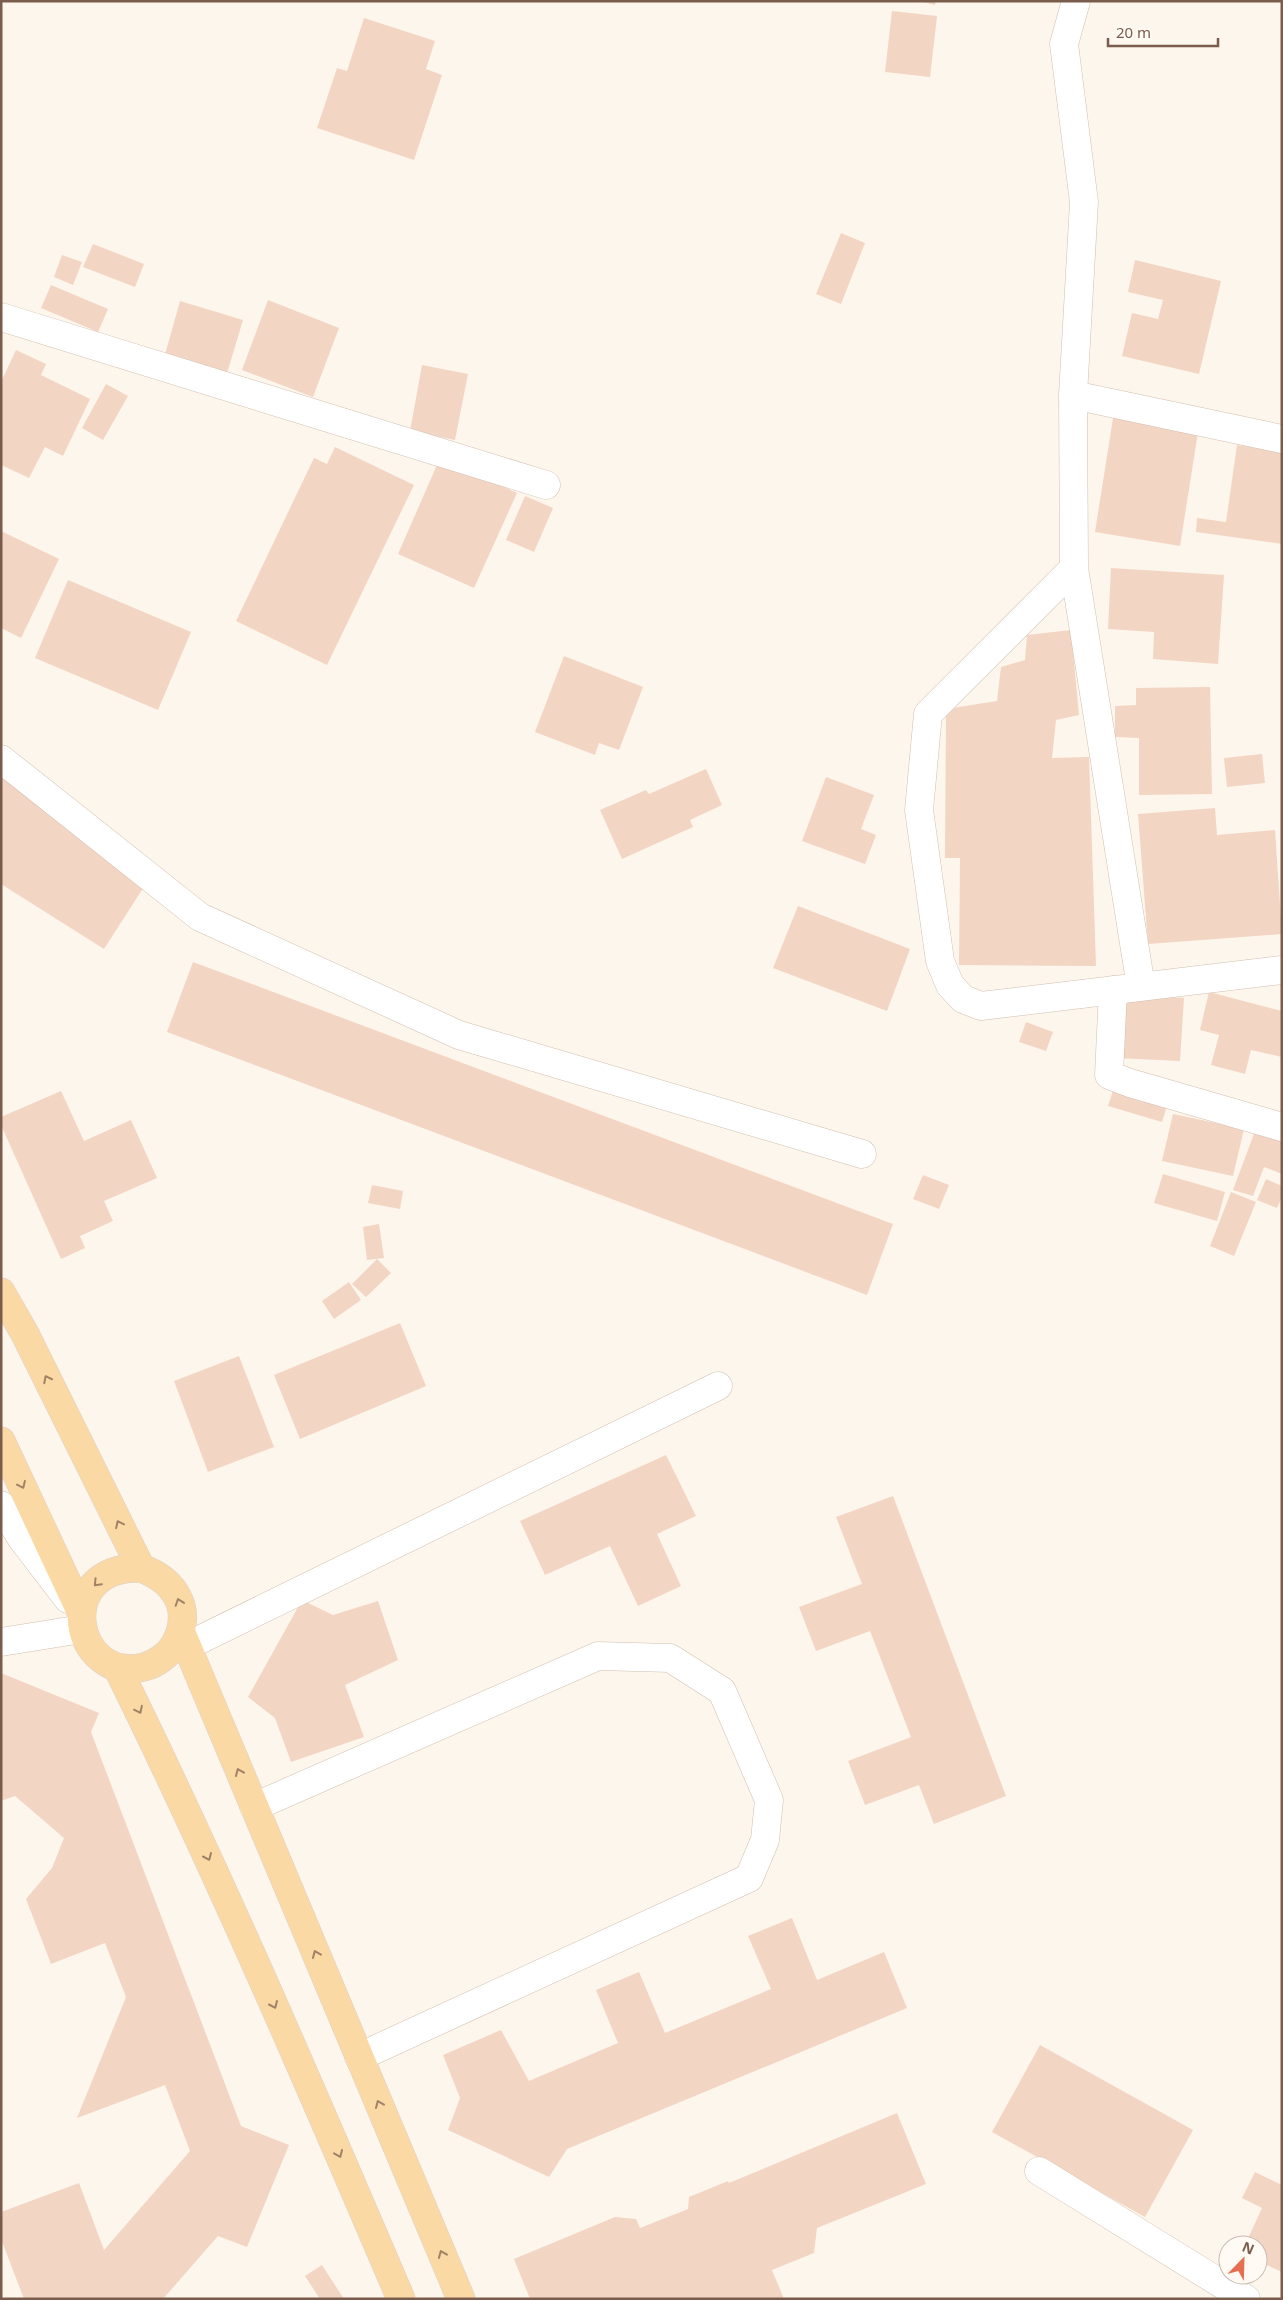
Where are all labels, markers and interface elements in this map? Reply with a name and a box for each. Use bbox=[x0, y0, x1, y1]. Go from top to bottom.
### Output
scale bar bbox=[1108, 15, 1218, 47]
text: 20 m bbox=[1116, 22, 1151, 42]
one-way arrow bbox=[43, 1375, 53, 1384]
one-way arrow bbox=[16, 1480, 26, 1489]
one-way arrow bbox=[115, 1520, 125, 1529]
one-way arrow bbox=[93, 1577, 102, 1586]
one-way arrow bbox=[175, 1598, 185, 1606]
one-way arrow bbox=[132, 1705, 143, 1714]
one-way arrow bbox=[235, 1768, 246, 1777]
one-way arrow bbox=[201, 1852, 212, 1861]
one-way arrow bbox=[311, 1950, 322, 1959]
one-way arrow bbox=[268, 2000, 279, 2009]
one-way arrow bbox=[374, 2100, 385, 2109]
one-way arrow bbox=[334, 2150, 344, 2158]
north arrow bbox=[1218, 2235, 1268, 2285]
text: N bbox=[1239, 2237, 1257, 2259]
one-way arrow bbox=[438, 2250, 449, 2259]

